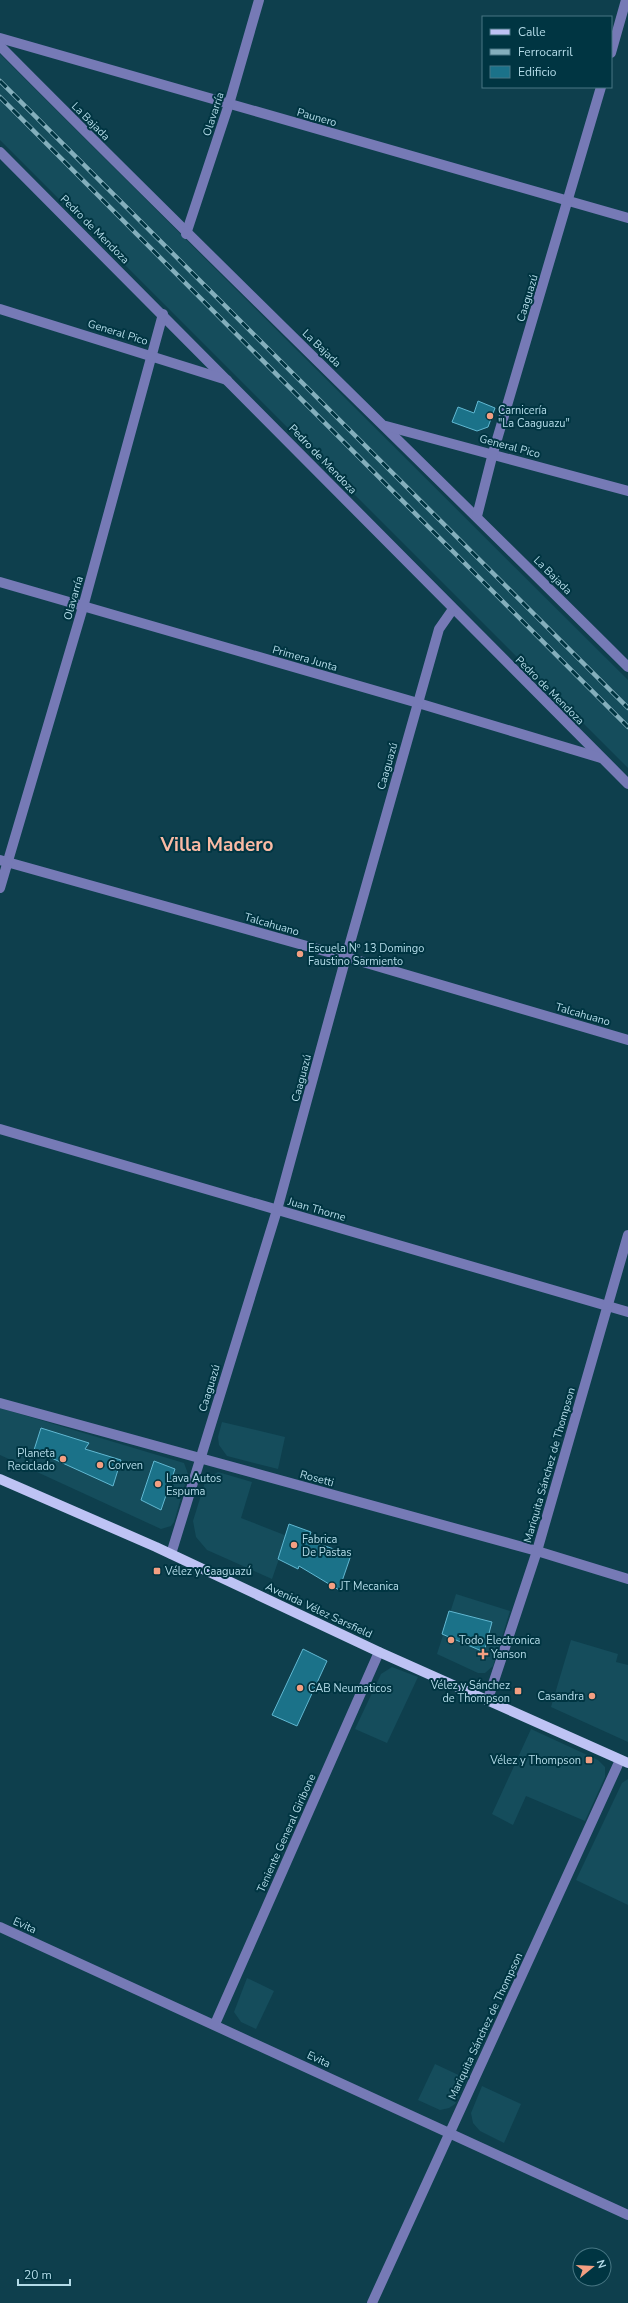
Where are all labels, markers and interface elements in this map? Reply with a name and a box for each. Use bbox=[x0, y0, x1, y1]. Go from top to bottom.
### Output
legend bbox=[482, 16, 612, 88]
text: Calle bbox=[518, 24, 546, 40]
text: Ferrocarril bbox=[518, 44, 573, 60]
text: Edificio bbox=[518, 64, 557, 80]
street label: Olavarría bbox=[199, 90, 228, 138]
street label: La Bajada bbox=[68, 99, 113, 144]
street label: Paunero bbox=[295, 105, 339, 130]
street label: Pedro de Mendoza bbox=[57, 192, 132, 267]
street label: Caaguazú bbox=[513, 273, 542, 324]
street label: General Pico bbox=[86, 316, 150, 349]
street label: La Bajada bbox=[299, 326, 344, 371]
place label: Carnicería "La Caaguazu" bbox=[498, 403, 570, 431]
marker: Carnicería "La Caaguazu" bbox=[485, 411, 495, 421]
street label: Pedro de Mendoza bbox=[285, 421, 360, 498]
street label: General Pico bbox=[478, 431, 542, 462]
street label: La Bajada bbox=[530, 553, 575, 598]
street label: Olavarría bbox=[60, 574, 87, 622]
street label: Primera Junta bbox=[271, 642, 339, 675]
street label: Pedro de Mendoza bbox=[512, 653, 587, 728]
street label: Caaguazú bbox=[374, 741, 401, 792]
district label: Villa Madero bbox=[160, 832, 273, 858]
street label: Talcahuano bbox=[243, 910, 301, 939]
place label: Escuela Nº 13 Domingo Faustino Sarmiento bbox=[308, 941, 424, 969]
marker: Escuela Nº 13 Domingo Faustino Sarmiento bbox=[295, 949, 305, 959]
street label: Talcahuano bbox=[554, 1000, 612, 1029]
street label: Caaguazú bbox=[288, 1053, 315, 1104]
street label: Juan Thorne bbox=[285, 1194, 348, 1225]
street label: Caaguazú bbox=[195, 1363, 224, 1414]
street label: Mariquita Sánchez de Thompson bbox=[520, 1386, 579, 1545]
place label: Planeta Reciclado bbox=[8, 1446, 55, 1474]
marker: Planeta Reciclado bbox=[58, 1454, 68, 1464]
place label: Corven bbox=[108, 1458, 143, 1473]
marker: Corven bbox=[95, 1460, 105, 1470]
street label: Rosetti bbox=[298, 1467, 336, 1490]
place label: Lava Autos Espuma bbox=[166, 1471, 221, 1499]
marker: Lava Autos Espuma bbox=[153, 1479, 163, 1489]
place label: Fabrica De Pastas bbox=[302, 1532, 352, 1560]
marker: Fabrica De Pastas bbox=[289, 1540, 299, 1550]
place label: Vélez y Caaguazú bbox=[164, 1564, 252, 1579]
marker: Vélez y Caaguazú bbox=[152, 1566, 162, 1576]
street label: Avenida Vélez Sarsfield bbox=[263, 1579, 375, 1642]
place label: JT Mecanica bbox=[339, 1579, 399, 1594]
marker: JT Mecanica bbox=[327, 1581, 337, 1591]
place label: Todo Electronica bbox=[459, 1633, 540, 1648]
marker: Todo Electronica bbox=[446, 1635, 456, 1645]
place label: Yanson bbox=[490, 1647, 526, 1662]
marker: Yanson bbox=[478, 1649, 488, 1659]
place label: Vélez y Sánchez de Thompson bbox=[430, 1678, 510, 1706]
place label: CAB Neumaticos bbox=[308, 1681, 392, 1696]
marker: CAB Neumaticos bbox=[295, 1683, 305, 1693]
marker: Vélez y Sánchez de Thompson bbox=[513, 1686, 523, 1696]
place label: Casandra bbox=[537, 1689, 584, 1704]
marker: Casandra bbox=[587, 1691, 597, 1701]
place label: Vélez y Thompson bbox=[489, 1753, 581, 1768]
marker: Vélez y Thompson bbox=[584, 1755, 594, 1765]
street label: Teniente General Giribone bbox=[253, 1771, 319, 1895]
street label: Evita bbox=[11, 1914, 39, 1937]
street label: Mariquita Sánchez de Thompson bbox=[445, 1950, 526, 2102]
street label: Evita bbox=[305, 2048, 333, 2071]
north arrow bbox=[572, 2247, 612, 2287]
text: N bbox=[593, 2258, 609, 2270]
scale bar bbox=[18, 2261, 70, 2287]
text: 20 m bbox=[24, 2267, 52, 2283]

